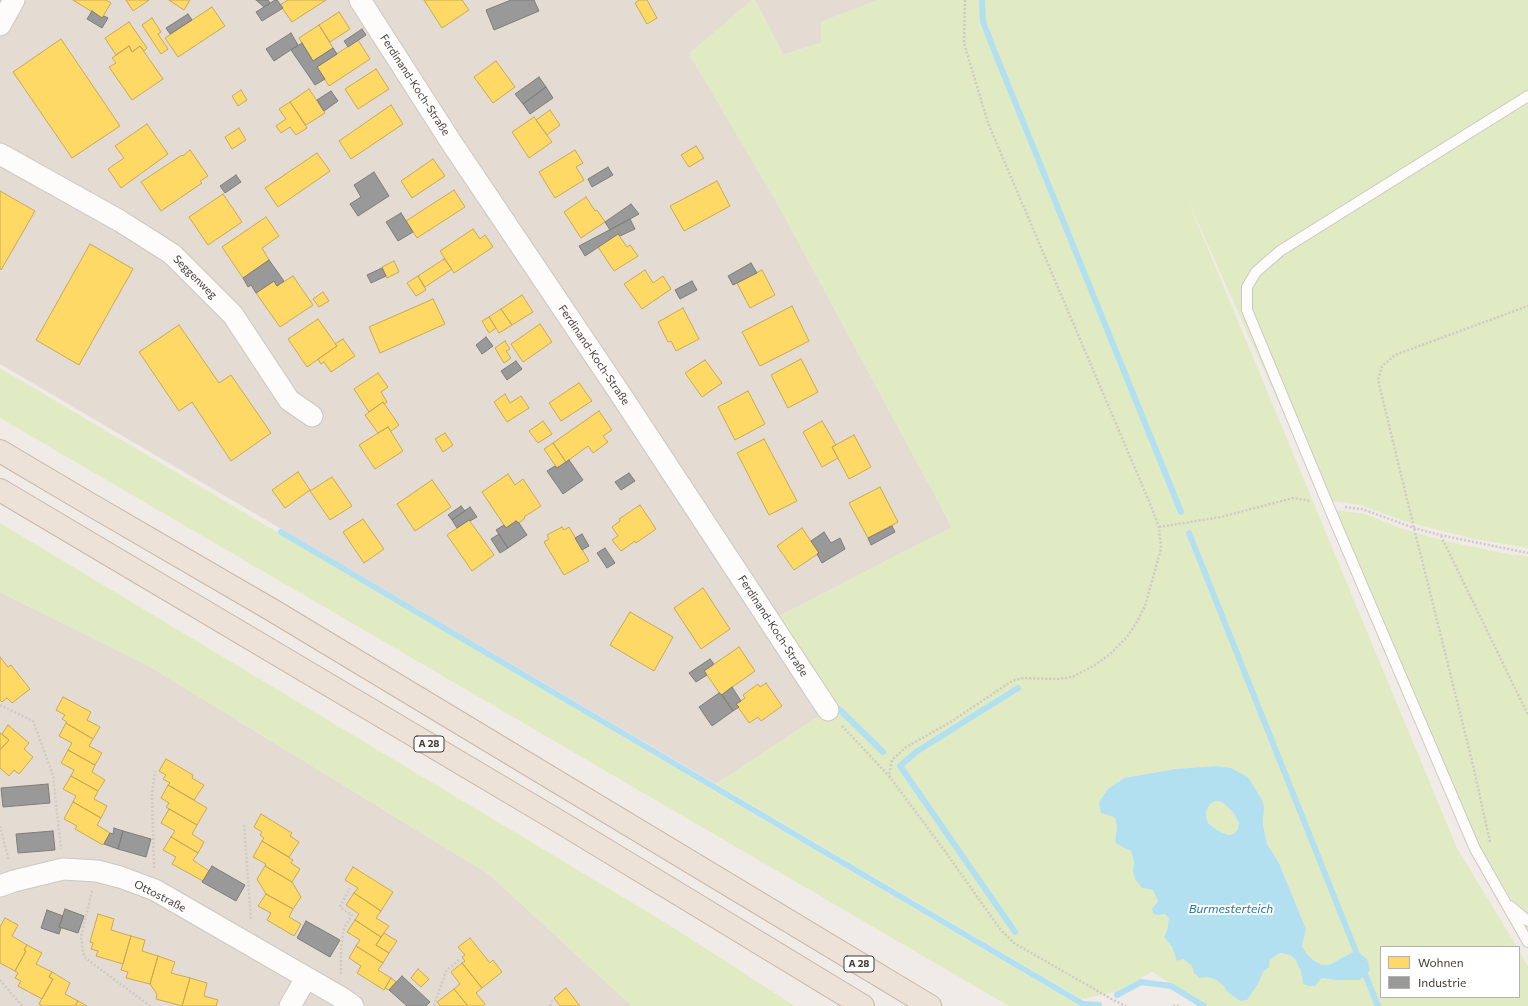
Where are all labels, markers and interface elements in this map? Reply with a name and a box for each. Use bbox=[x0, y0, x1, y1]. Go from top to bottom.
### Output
street label: Ferdinand-Koch-Straße bbox=[377, 32, 453, 138]
street label: Seggenweg bbox=[170, 252, 220, 302]
street label: Ferdinand-Koch-Straße bbox=[556, 302, 632, 408]
street label: Ferdinand-Koch-Straße bbox=[735, 573, 811, 679]
road number: A 28 bbox=[414, 736, 444, 752]
street label: Ottostraße bbox=[132, 877, 188, 915]
water label: Burmesterteich bbox=[1189, 902, 1273, 916]
legend bbox=[1380, 946, 1520, 998]
text: Wohnen bbox=[1418, 955, 1464, 969]
road number: A 28 bbox=[844, 956, 874, 972]
text: Industrie bbox=[1418, 975, 1466, 989]

